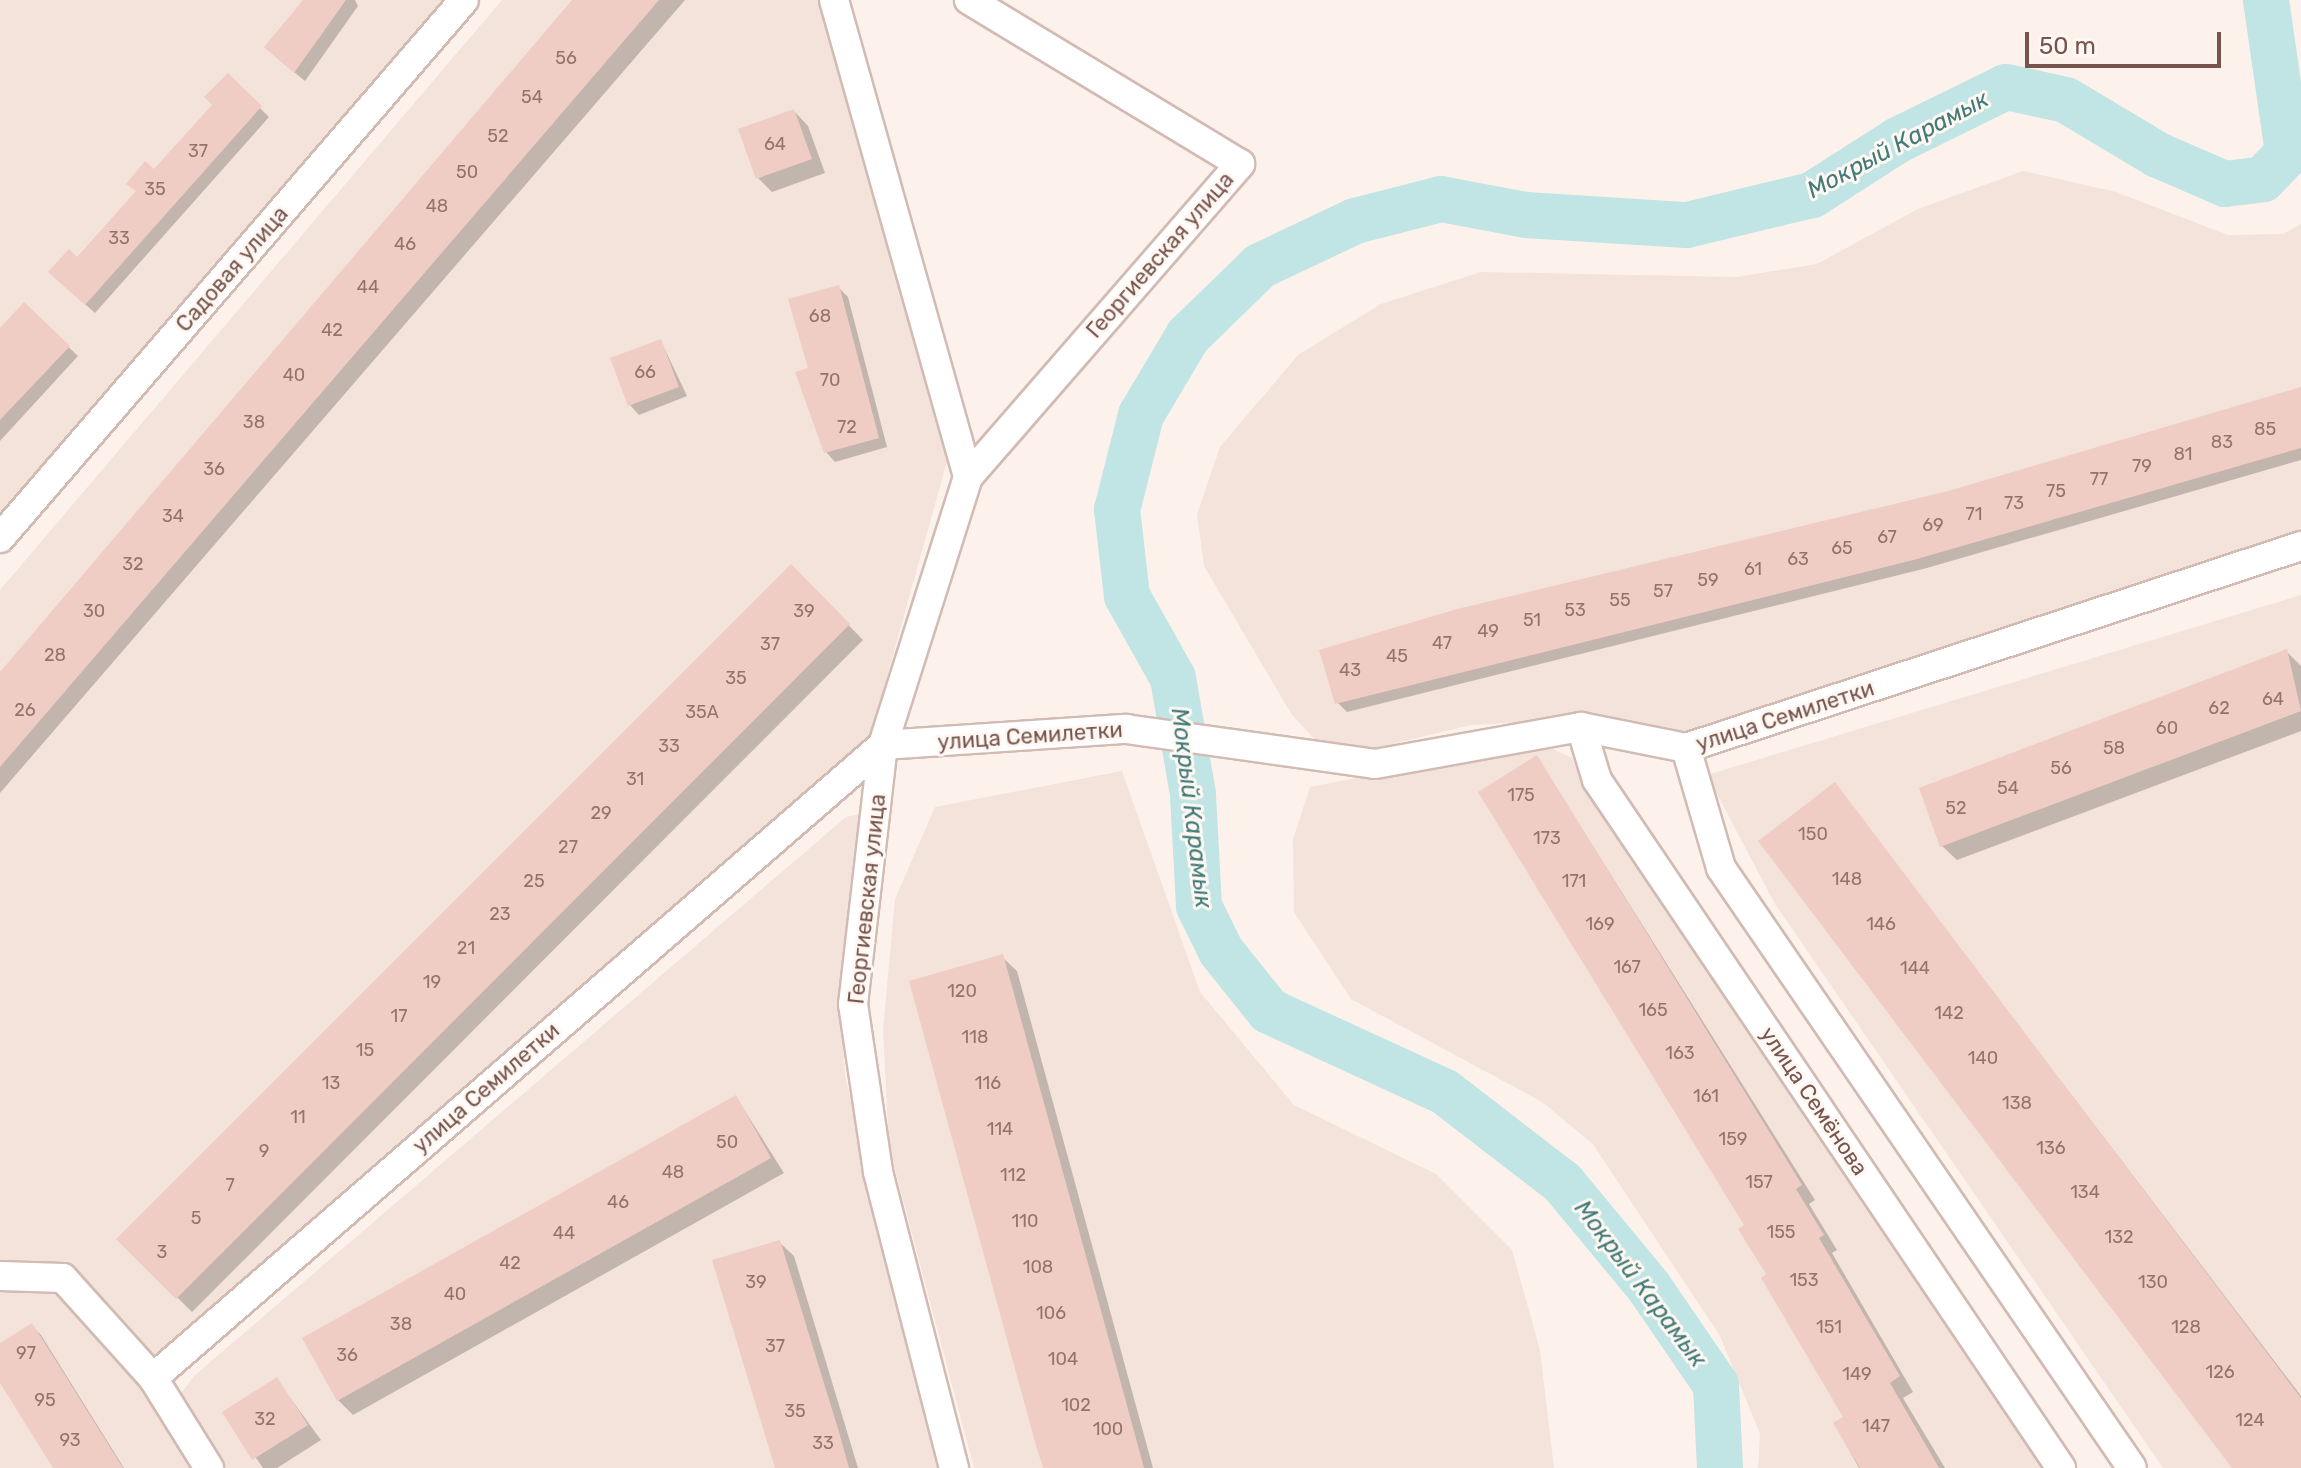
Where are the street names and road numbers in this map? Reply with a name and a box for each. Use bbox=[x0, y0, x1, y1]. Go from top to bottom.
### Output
street label: Георгиевская улица bbox=[1081, 167, 1239, 343]
street label: Садовая улица bbox=[170, 201, 294, 337]
street label: улица Семилетки bbox=[1693, 675, 1877, 757]
street label: улица Семилетки bbox=[937, 716, 1123, 756]
street label: Георгиевская улица bbox=[843, 793, 891, 1005]
street label: улица Семилетки bbox=[407, 1017, 565, 1159]
street label: улица Семёнова bbox=[1755, 1022, 1873, 1180]

